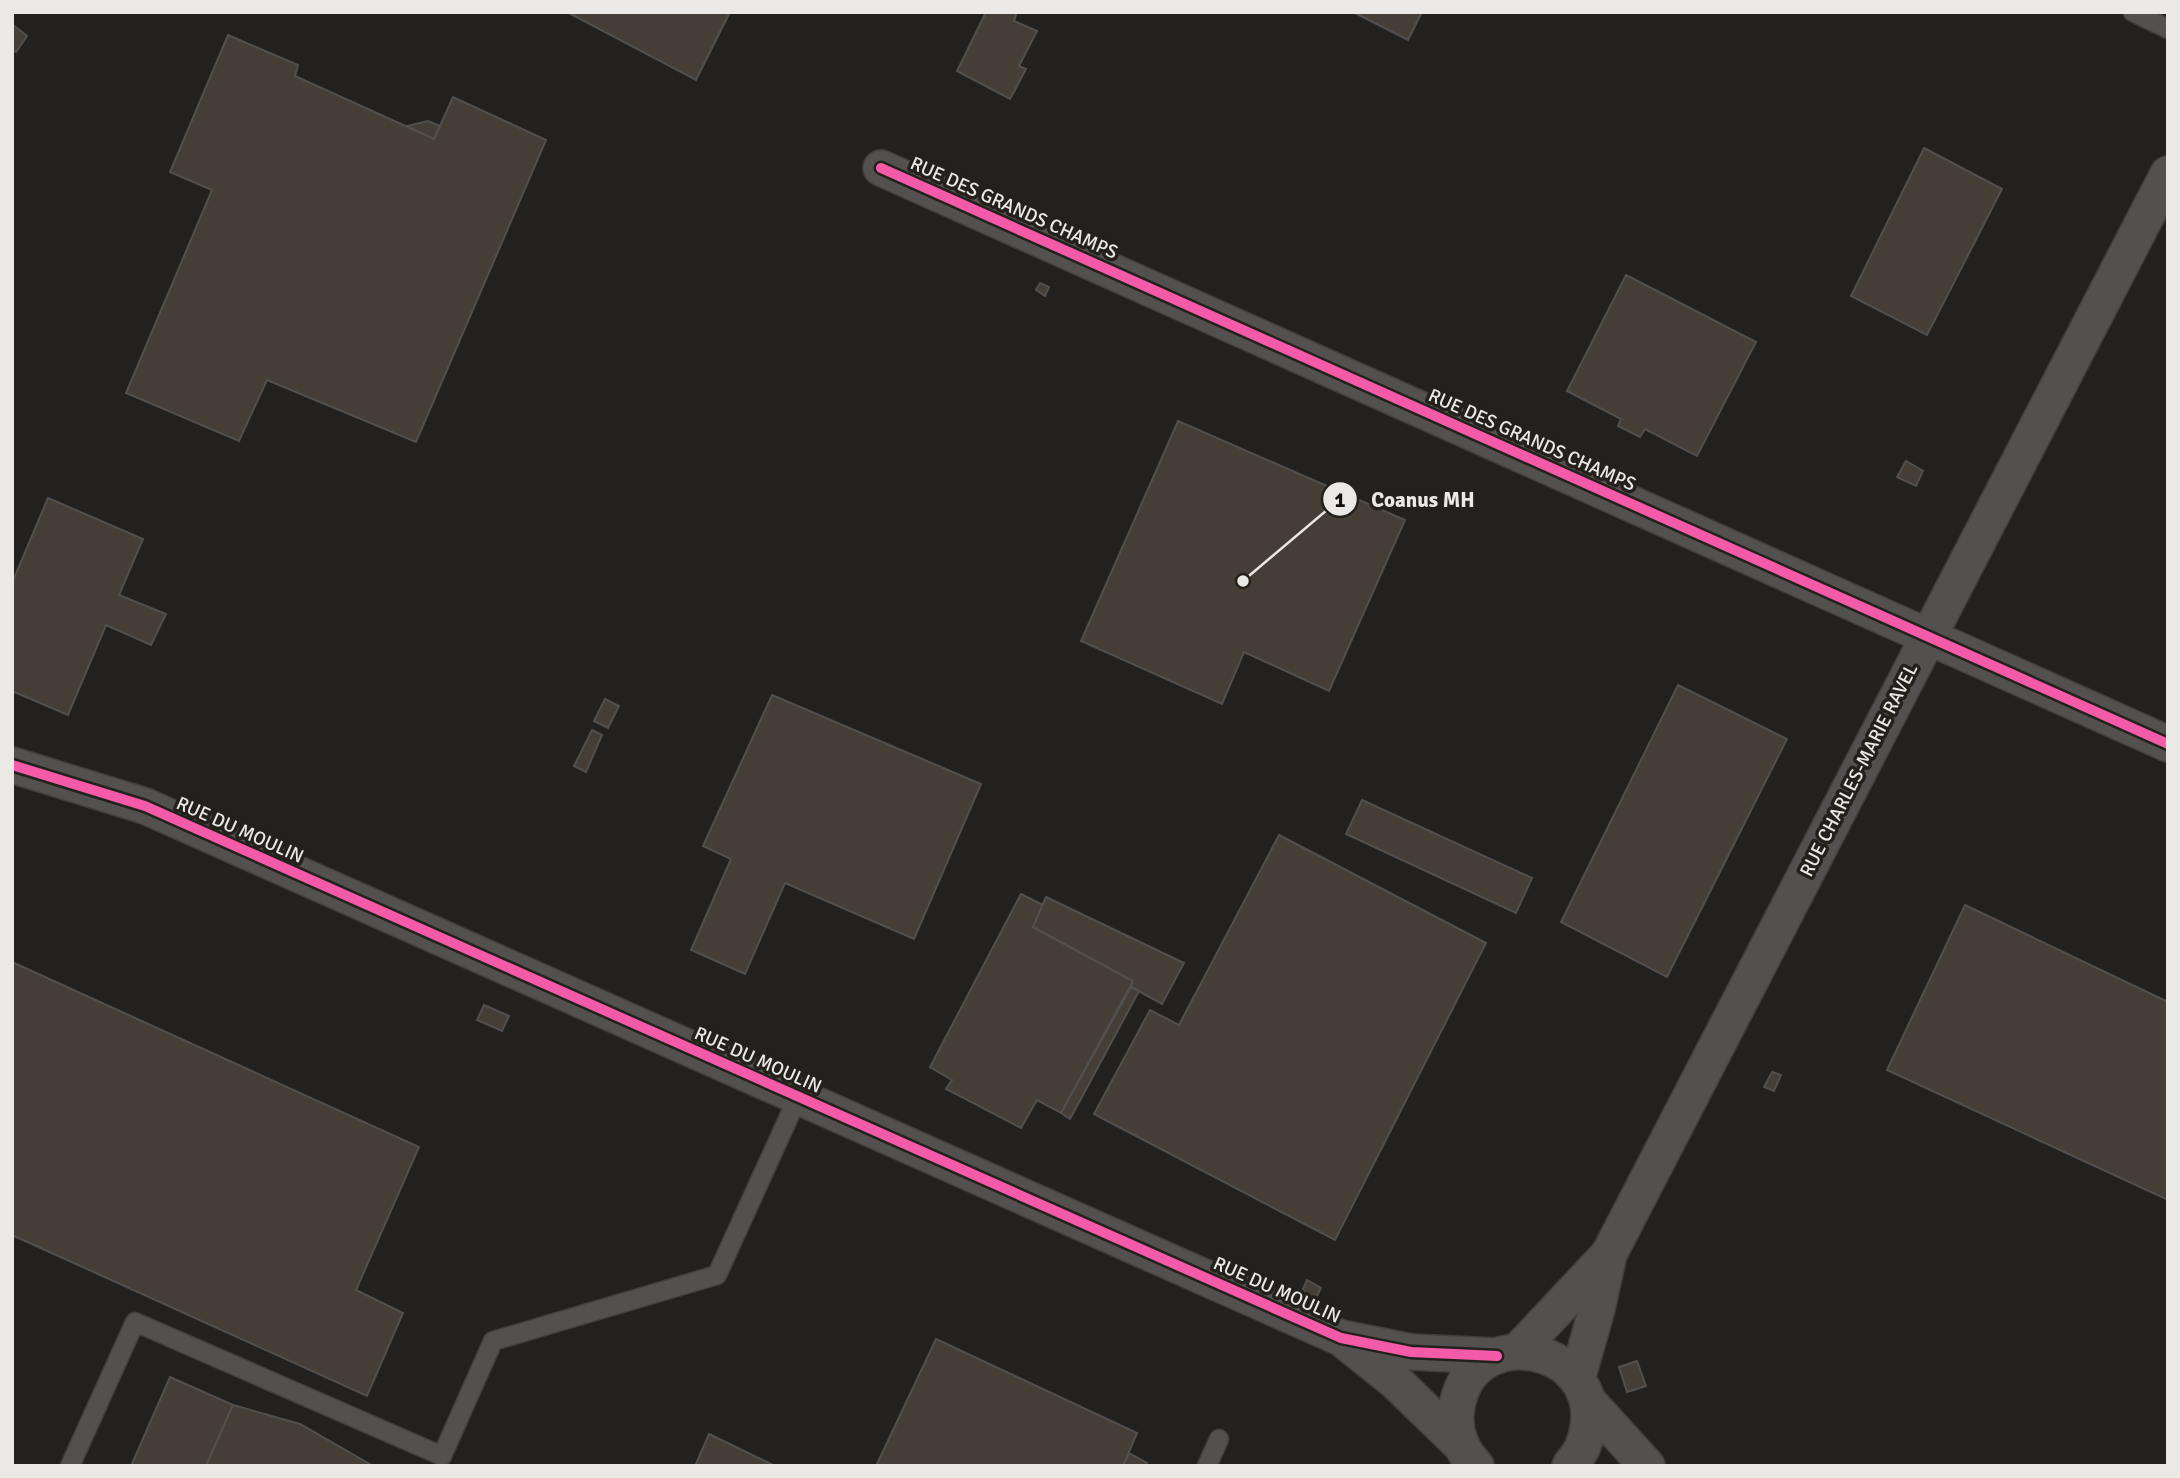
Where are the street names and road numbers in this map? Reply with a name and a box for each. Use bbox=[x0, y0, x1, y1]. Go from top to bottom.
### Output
street label: RUE DES GRANDS CHAMPS bbox=[907, 151, 1121, 265]
street label: RUE DES GRANDS CHAMPS bbox=[1425, 383, 1639, 497]
street label: RUE CHARLES-MARIE RAVEL bbox=[1795, 659, 1923, 881]
street label: RUE DU MOULIN bbox=[173, 791, 307, 869]
street label: RUE DU MOULIN bbox=[691, 1021, 825, 1099]
street label: RUE DU MOULIN bbox=[1210, 1251, 1344, 1329]

